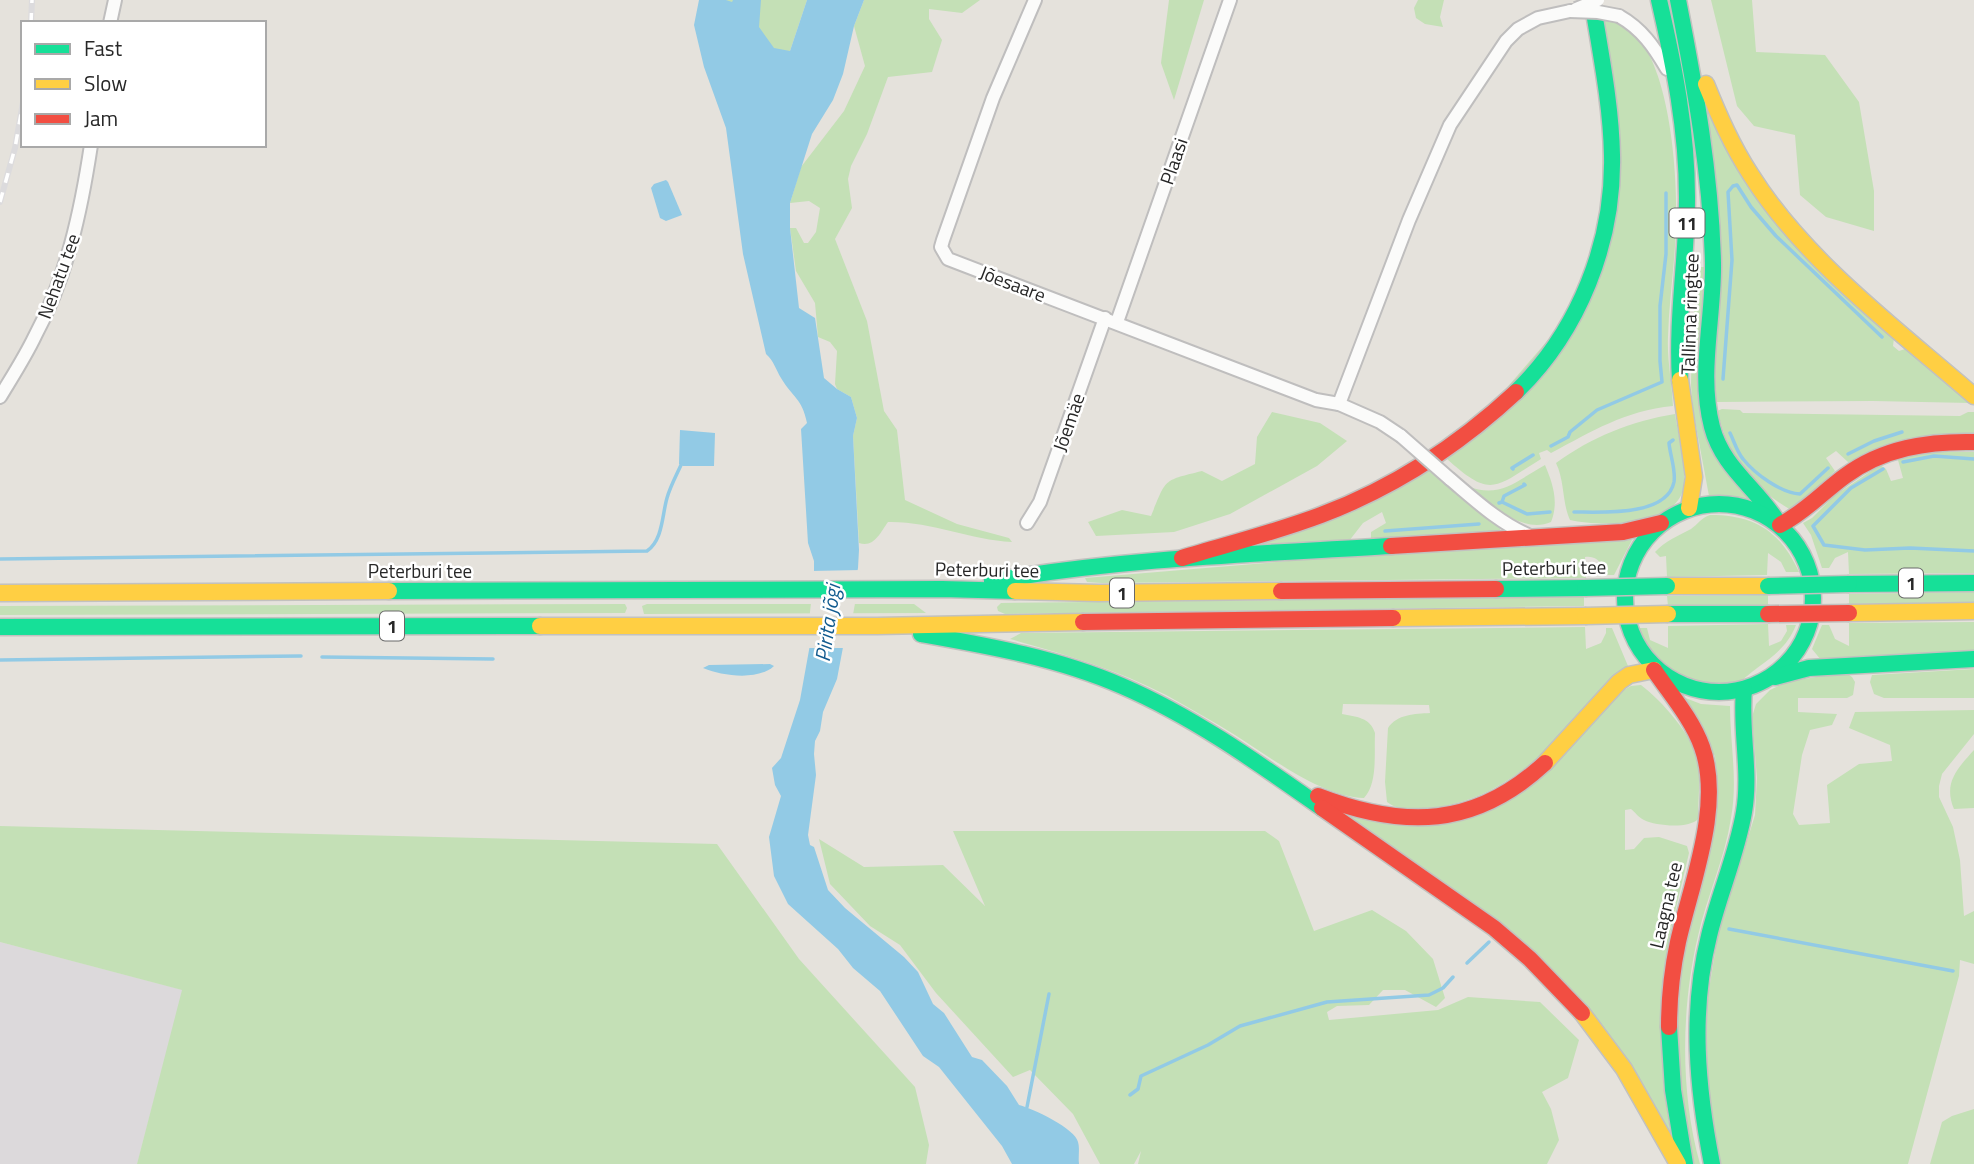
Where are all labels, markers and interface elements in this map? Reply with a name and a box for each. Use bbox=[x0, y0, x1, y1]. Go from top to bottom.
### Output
legend bbox=[21, 21, 266, 147]
text: Fast bbox=[84, 32, 123, 64]
text: Slow bbox=[84, 67, 127, 99]
text: Jam bbox=[84, 102, 118, 134]
street label: Plaasi bbox=[1152, 134, 1194, 188]
road number: 11 bbox=[1670, 208, 1704, 238]
street label: Nehatu tee bbox=[29, 229, 87, 323]
street label: Tallinna ringtee bbox=[1672, 253, 1706, 375]
street label: Jõesaare bbox=[976, 257, 1050, 309]
street label: Jõemäe bbox=[1045, 389, 1091, 455]
street label: Peterburi tee bbox=[1502, 552, 1606, 582]
street label: Peterburi tee bbox=[935, 554, 1039, 584]
street label: Peterburi tee bbox=[368, 556, 472, 585]
road number: 1 bbox=[1899, 568, 1923, 598]
road number: 1 bbox=[1110, 578, 1134, 608]
water label: Pirita jõgi bbox=[806, 580, 849, 664]
road number: 1 bbox=[380, 612, 404, 640]
street label: Laagna tee bbox=[1641, 859, 1689, 951]

